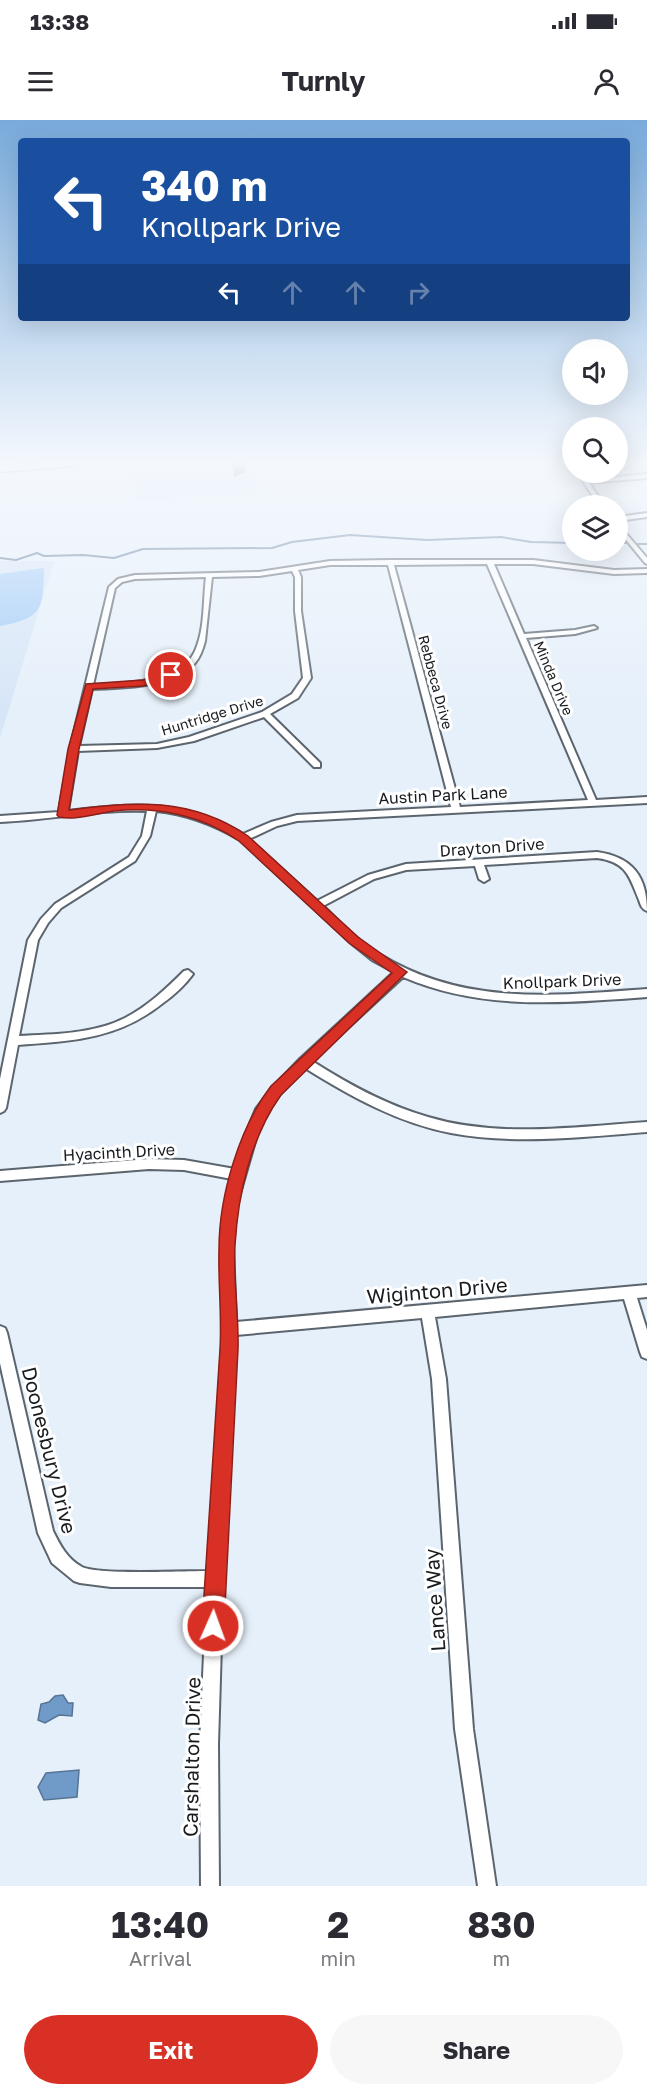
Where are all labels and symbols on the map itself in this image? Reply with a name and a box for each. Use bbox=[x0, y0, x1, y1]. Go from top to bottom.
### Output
street label: Rebbeca Drive bbox=[415, 633, 457, 731]
street label: Minda Drive bbox=[531, 638, 577, 718]
pin bbox=[145, 649, 196, 700]
street label: Huntridge Drive bbox=[159, 691, 265, 739]
street label: Austin Park Lane bbox=[378, 782, 508, 808]
street label: Drayton Drive bbox=[439, 833, 545, 861]
street label: Knollpark Drive bbox=[502, 969, 622, 993]
street label: Hyacinth Drive bbox=[62, 1139, 176, 1165]
street label: Wiginton Drive bbox=[366, 1272, 508, 1308]
street label: Doonesbury Drive bbox=[18, 1364, 82, 1536]
street label: Lance Way bbox=[418, 1548, 450, 1652]
position arrow bbox=[181, 1594, 245, 1658]
street label: Carshalton Drive bbox=[178, 1677, 204, 1837]

